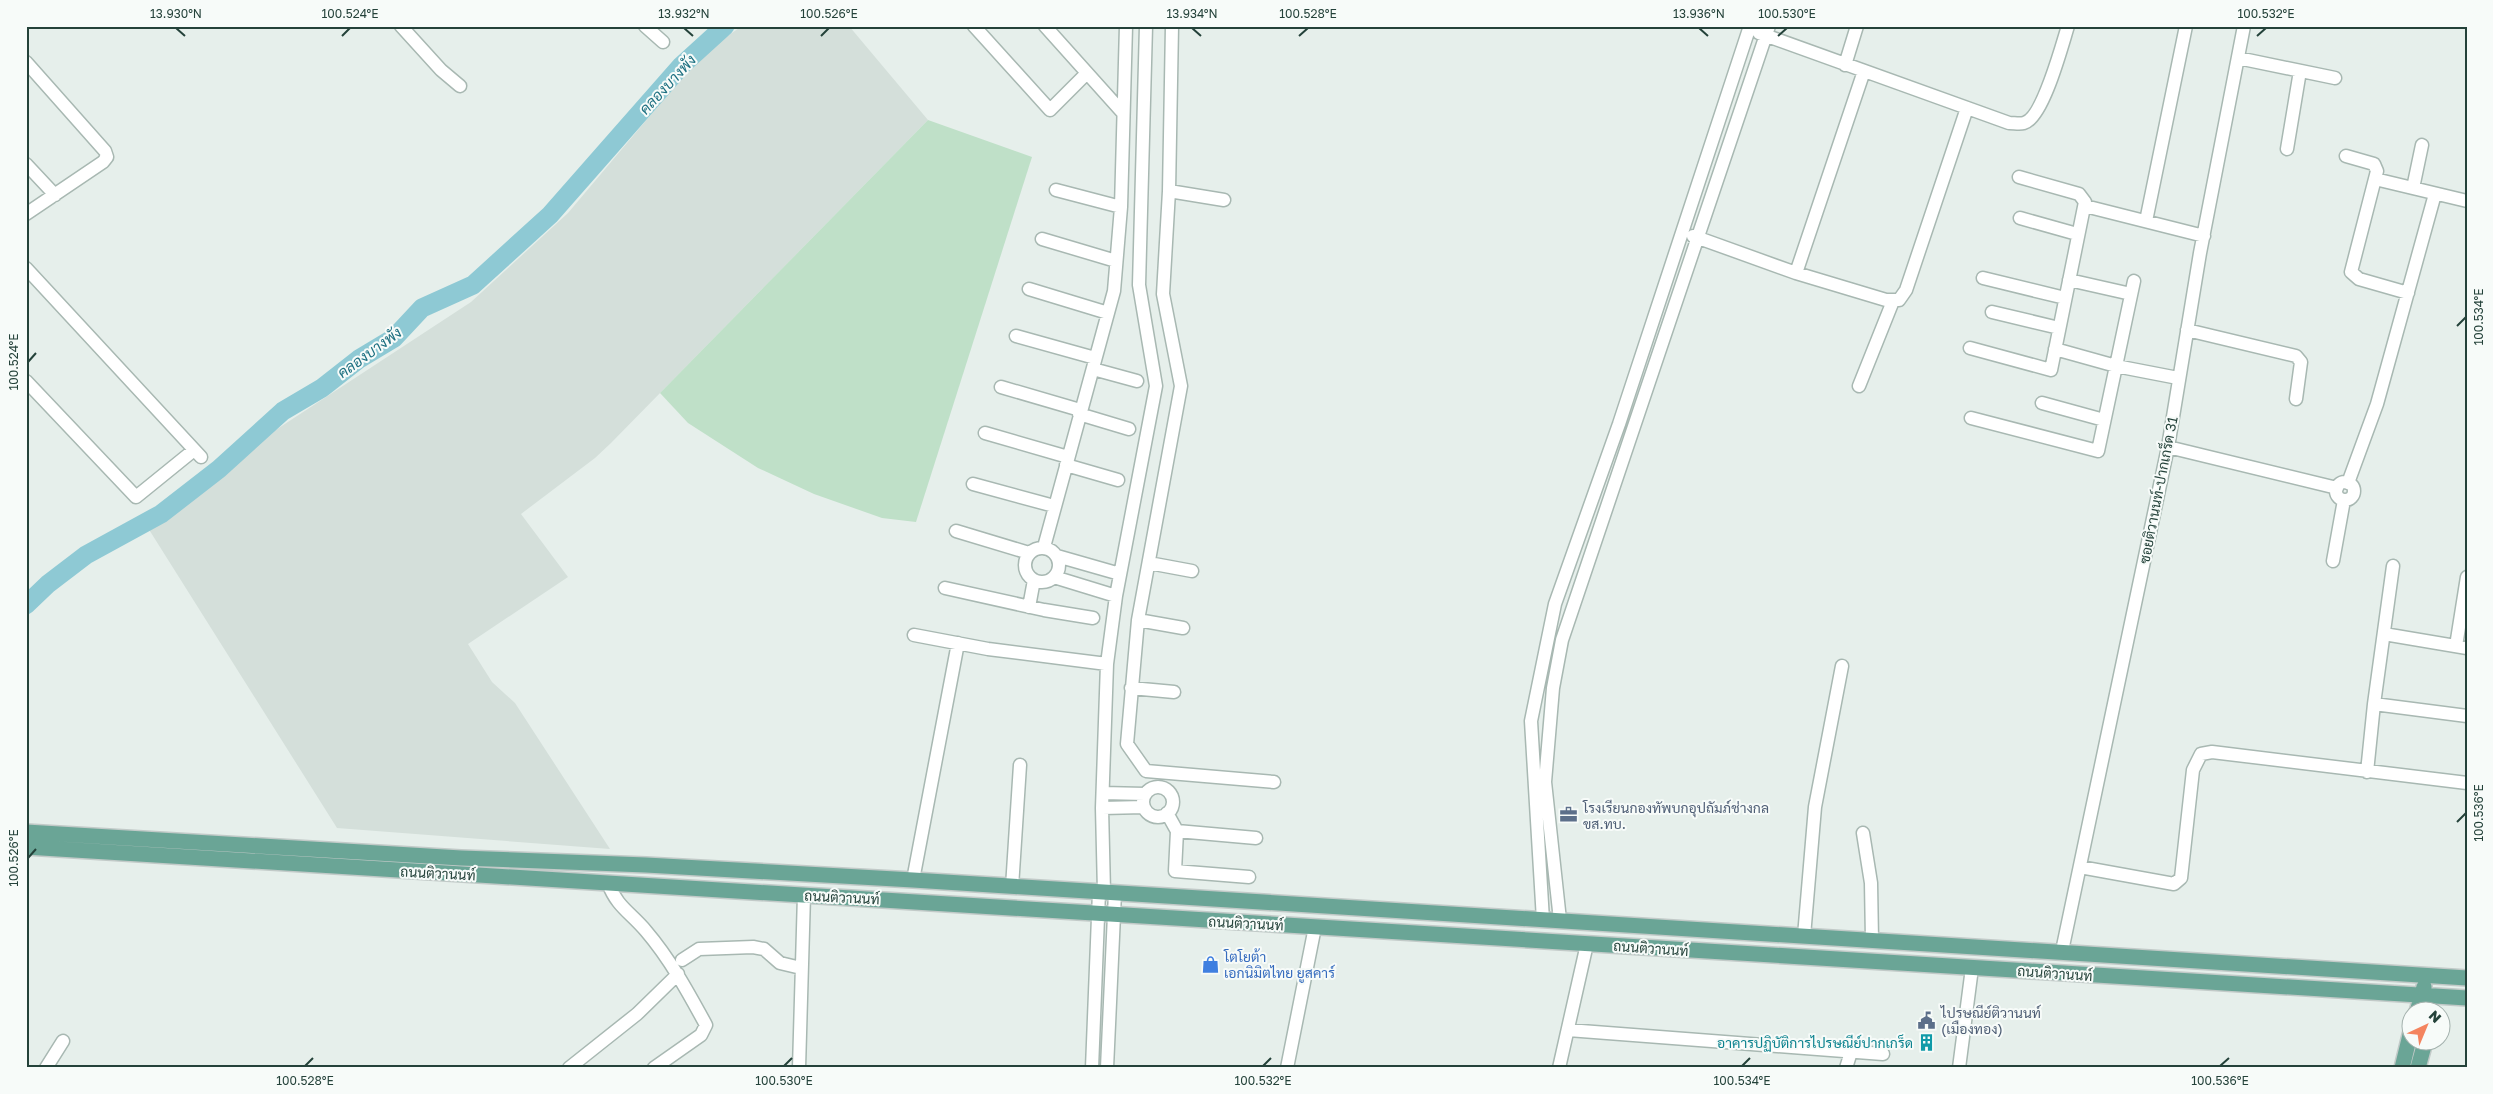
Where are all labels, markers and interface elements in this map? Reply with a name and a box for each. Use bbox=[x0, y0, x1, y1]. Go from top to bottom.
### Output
text: 13.930°N bbox=[150, 6, 202, 21]
text: 100.524°E bbox=[322, 6, 378, 21]
text: 13.932°N bbox=[658, 6, 710, 21]
text: 100.526°E bbox=[800, 6, 858, 21]
text: 13.934°N bbox=[1166, 6, 1218, 21]
text: 100.528°E bbox=[1279, 6, 1337, 21]
text: 13.936°N bbox=[1673, 6, 1725, 21]
text: 100.530°E bbox=[1758, 6, 1816, 21]
text: 100.532°E bbox=[2237, 6, 2295, 21]
water label: คลองบางพัง bbox=[635, 50, 699, 117]
text: 100.534°E bbox=[2471, 288, 2486, 346]
water label: คลองบางพัง bbox=[333, 323, 405, 381]
text: 100.524°E bbox=[6, 334, 21, 390]
street label: ซอยติวานนท์-ปากเกร็ด 31 bbox=[2135, 415, 2181, 565]
text: 100.536°E bbox=[2471, 784, 2486, 842]
place label: โรงเรียนกองทัพบกอุปถัมภ์ช่างกล ขส.ทบ. bbox=[1582, 799, 1769, 832]
office icon: โรงเรียนกองทัพบกอุปถัมภ์ช่างกล ขส.ทบ. bbox=[1559, 805, 1579, 825]
text: 100.526°E bbox=[6, 829, 21, 887]
street label: ถนนติวานนท์ bbox=[400, 863, 476, 883]
street label: ถนนติวานนท์ bbox=[804, 887, 880, 907]
street label: ถนนติวานนท์ bbox=[1208, 913, 1284, 933]
street label: ถนนติวานนท์ bbox=[1613, 937, 1689, 959]
place label: โตโยต้า เอกนิมิตไทย ยูสคาร์ bbox=[1223, 948, 1335, 983]
shop icon: โตโยต้า เอกนิมิตไทย ยูสคาร์ bbox=[1200, 954, 1220, 974]
street label: ถนนติวานนท์ bbox=[2017, 962, 2093, 984]
north arrow bbox=[2400, 1002, 2450, 1052]
place label: ไปรษณีย์ติวานนท์ (เมืองทอง) bbox=[1940, 1004, 2041, 1037]
text: N bbox=[2426, 1006, 2445, 1026]
public building icon: ไปรษณีย์ติวานนท์ (เมืองทอง) bbox=[1917, 1010, 1937, 1030]
building icon: อาคารปฏิบัติการไปรษณีย์ปากเกร็ด bbox=[1917, 1032, 1937, 1052]
place label: อาคารปฏิบัติการไปรษณีย์ปากเกร็ด bbox=[1717, 1034, 1913, 1052]
text: 100.528°E bbox=[276, 1073, 334, 1088]
text: 100.530°E bbox=[755, 1073, 813, 1088]
text: 100.532°E bbox=[1234, 1073, 1292, 1088]
text: 100.534°E bbox=[1713, 1073, 1771, 1088]
text: 100.536°E bbox=[2191, 1073, 2249, 1088]

